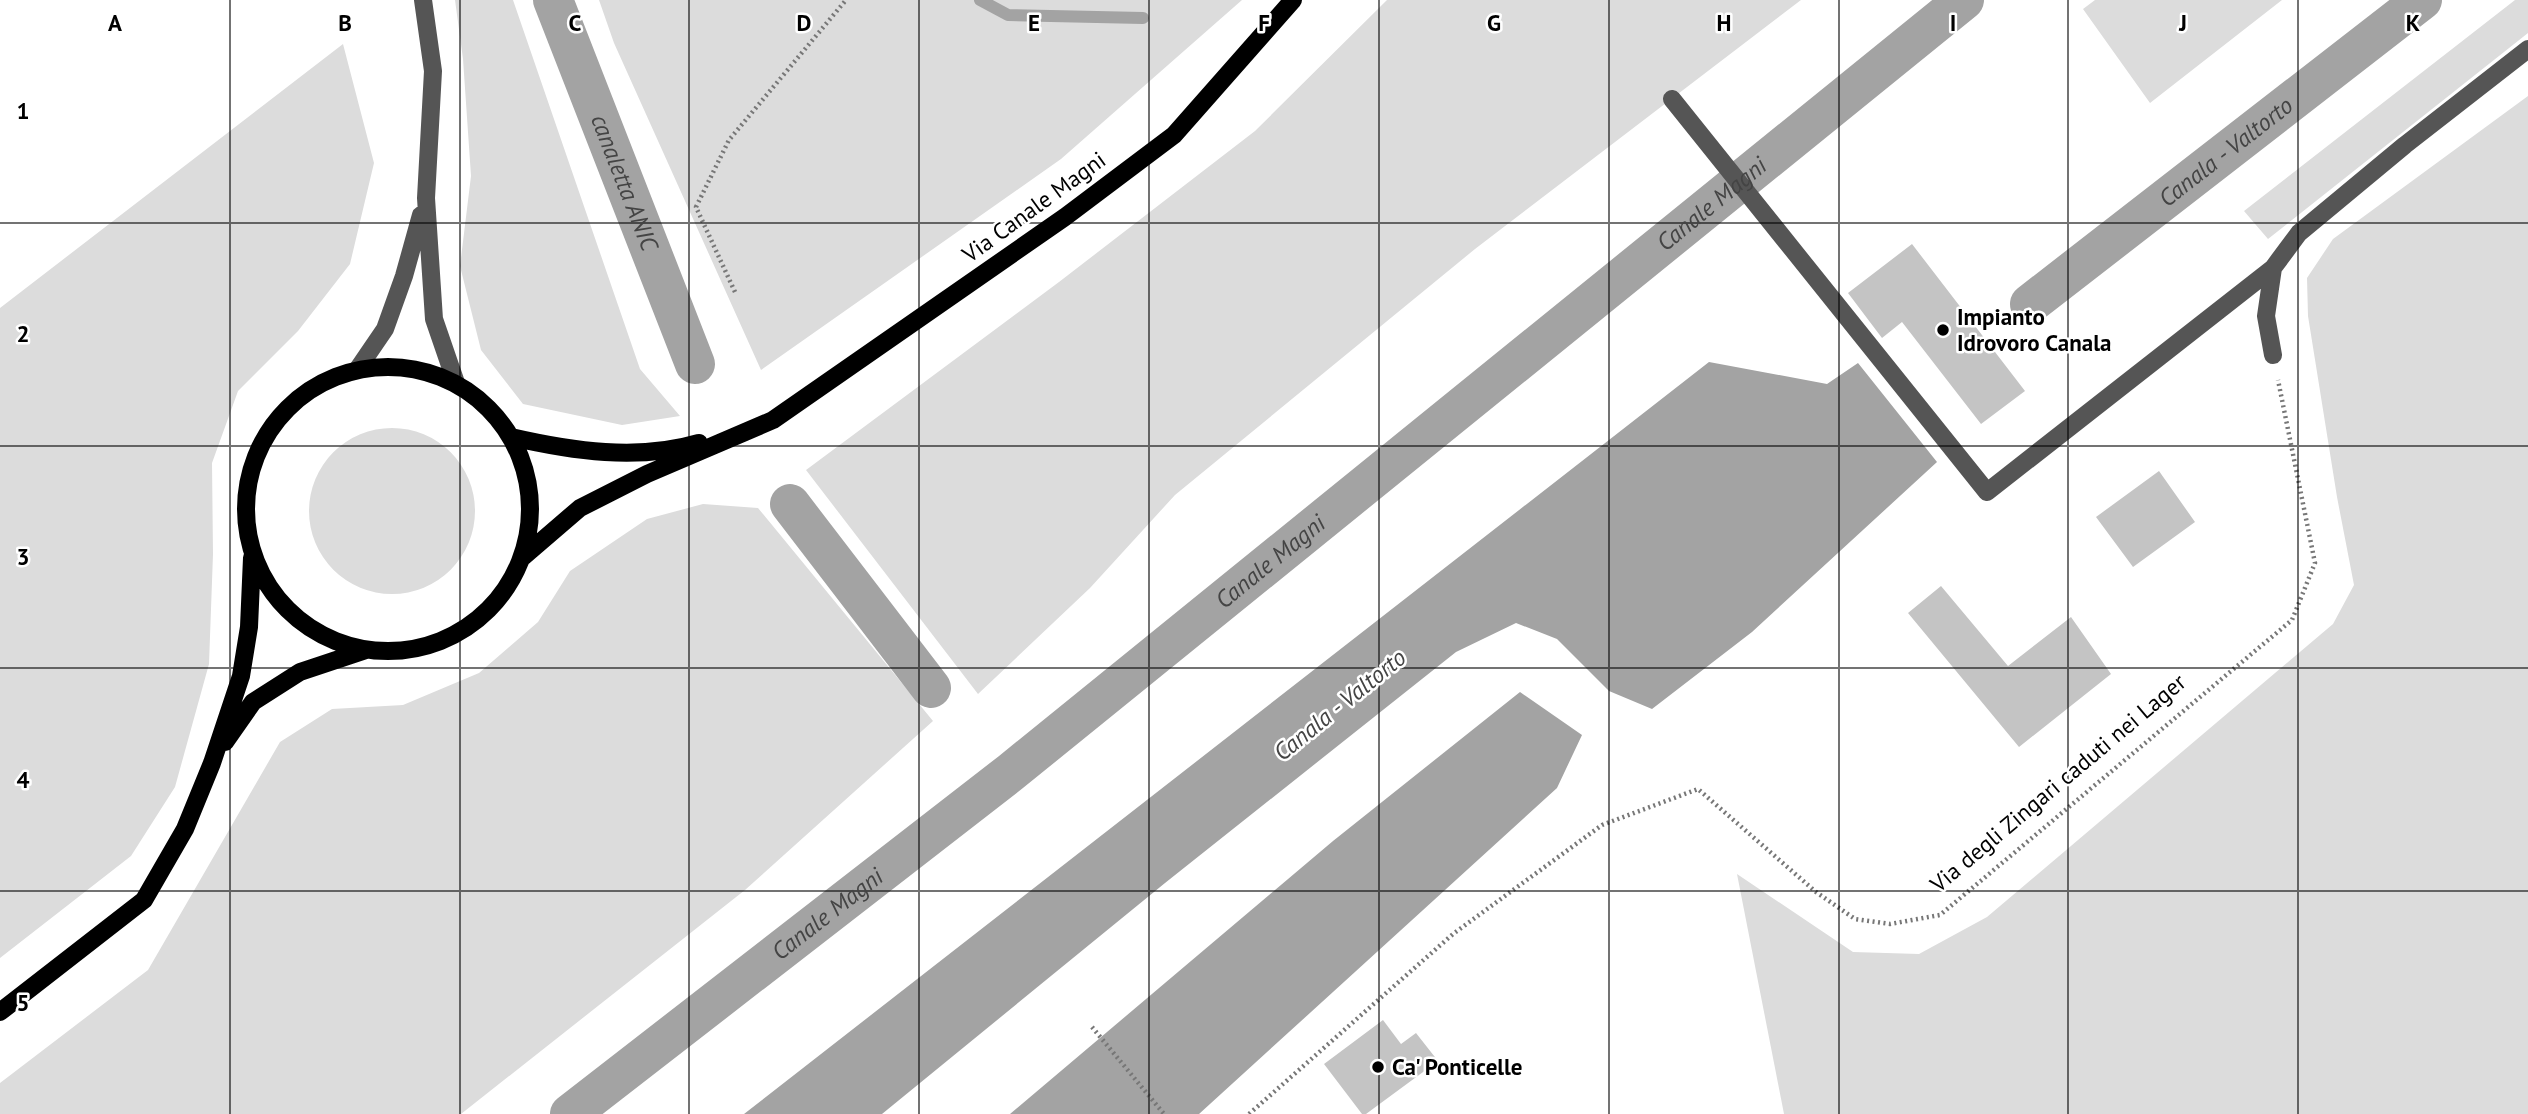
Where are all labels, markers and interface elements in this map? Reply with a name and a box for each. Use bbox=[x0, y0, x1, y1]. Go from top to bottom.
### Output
text: A bbox=[108, 8, 122, 37]
text: B bbox=[338, 8, 352, 37]
text: C bbox=[569, 8, 582, 37]
text: D bbox=[797, 8, 811, 37]
text: E bbox=[1028, 8, 1040, 37]
text: F bbox=[1258, 8, 1270, 37]
text: G bbox=[1487, 8, 1501, 37]
text: H bbox=[1717, 8, 1731, 37]
text: I bbox=[1950, 8, 1956, 37]
text: J bbox=[2178, 8, 2187, 37]
text: K bbox=[2406, 8, 2420, 37]
water label: Canala - Valtorto bbox=[2152, 90, 2299, 213]
text: 1 bbox=[16, 96, 30, 125]
water label: canaletta ANIC bbox=[584, 110, 666, 257]
street label: Via Canale Magni bbox=[956, 145, 1111, 269]
water label: Canale Magni bbox=[1650, 150, 1773, 258]
place label: Impianto Idrovoro Canala bbox=[1957, 302, 2111, 357]
text: 2 bbox=[16, 319, 30, 348]
marker: Impianto Idrovoro Canala bbox=[1935, 322, 1951, 338]
water label: Canale Magni bbox=[1209, 507, 1332, 615]
text: 3 bbox=[16, 542, 30, 571]
water label: Canala - Valtorto bbox=[1267, 642, 1412, 768]
street label: Via degli Zingari caduti nei Lager bbox=[1923, 667, 2191, 899]
text: 4 bbox=[16, 765, 30, 794]
water label: Canale Magni bbox=[765, 860, 890, 967]
text: 5 bbox=[16, 988, 30, 1017]
place label: Ca' Ponticelle bbox=[1392, 1052, 1523, 1081]
marker: Ca' Ponticelle bbox=[1370, 1059, 1386, 1075]

